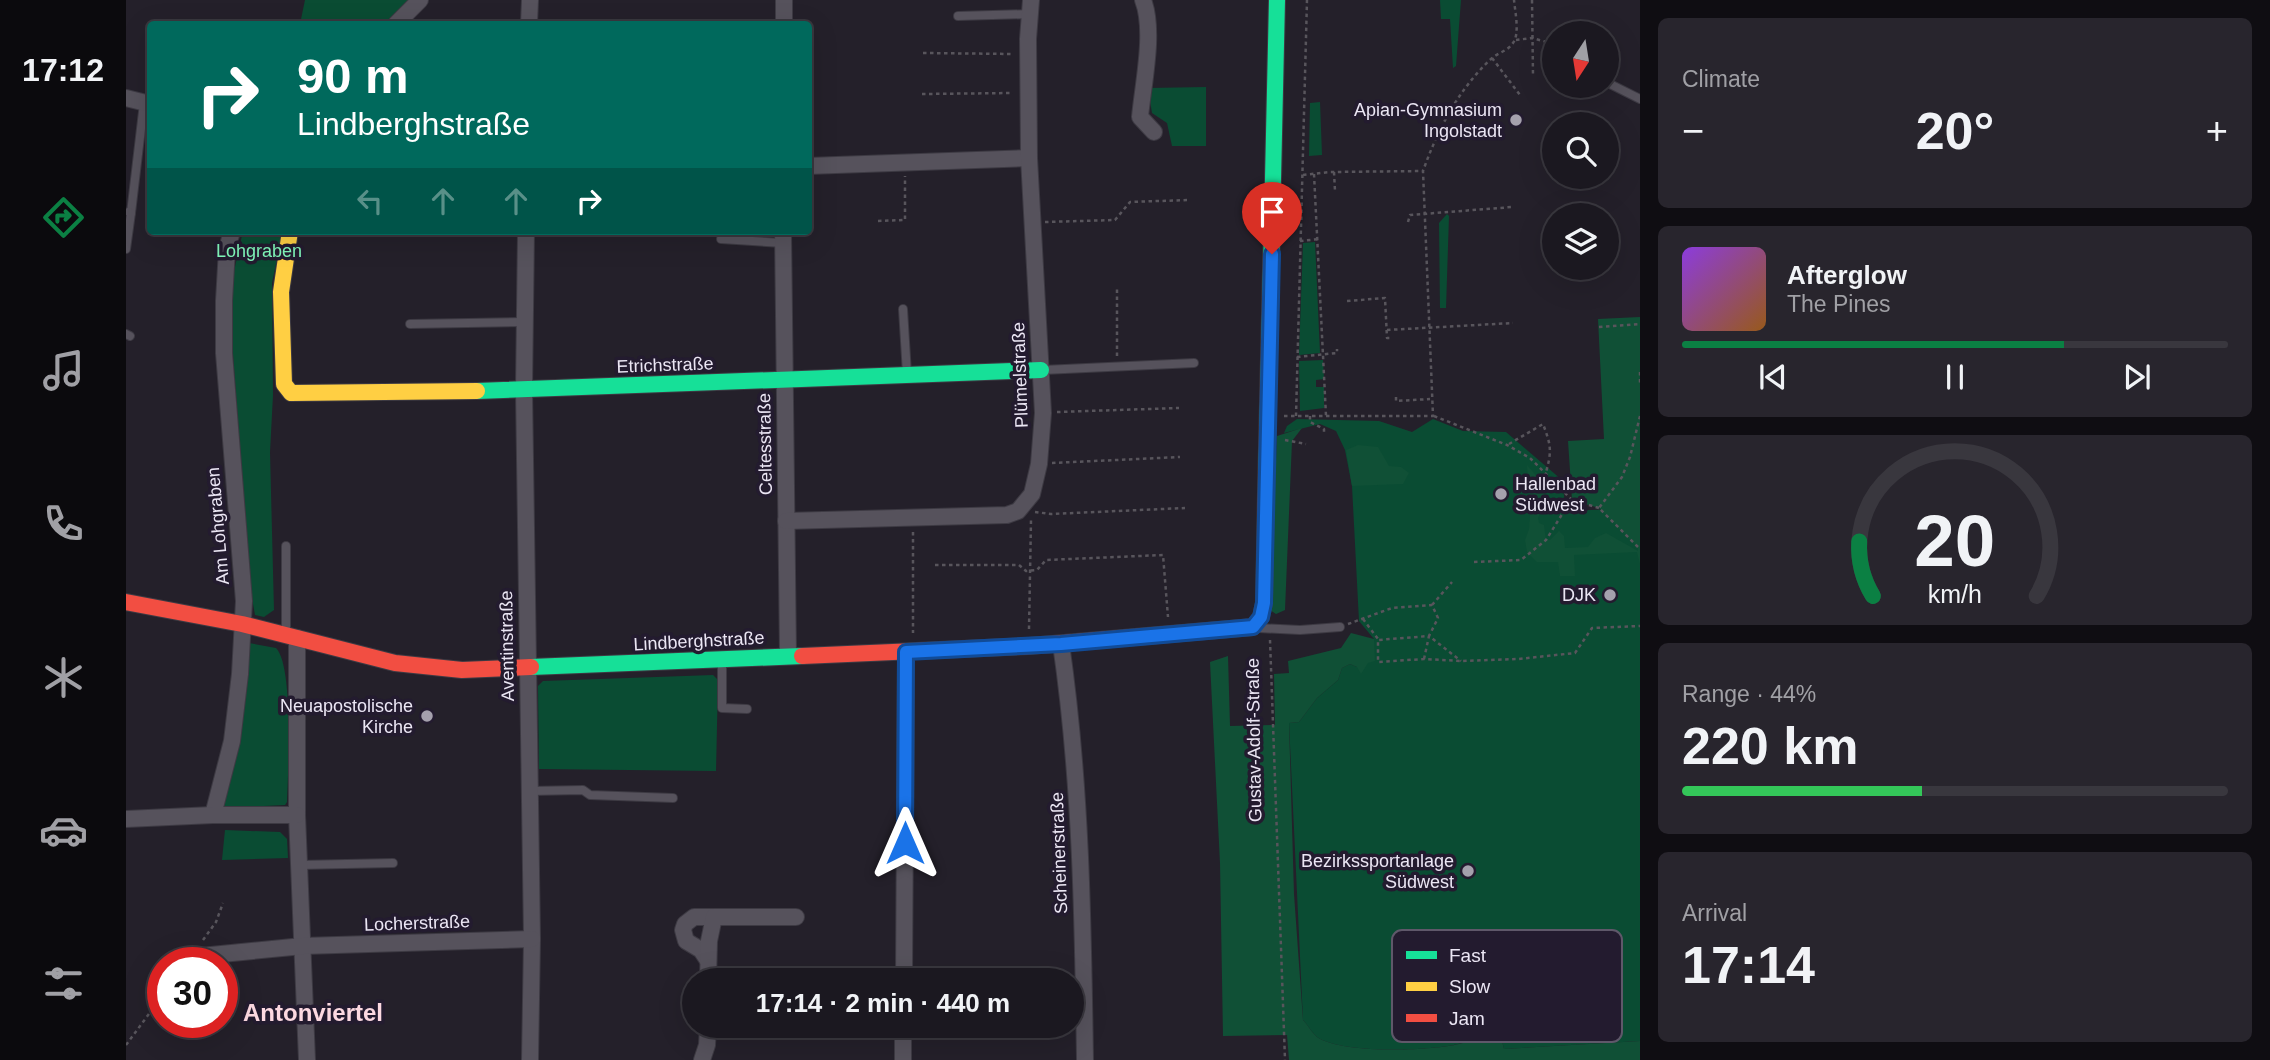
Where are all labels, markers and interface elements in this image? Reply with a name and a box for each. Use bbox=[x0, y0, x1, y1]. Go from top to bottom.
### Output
north arrow bbox=[1542, 21, 1619, 98]
map controls bbox=[1542, 21, 1619, 280]
icon: right bbox=[182, 49, 273, 140]
text: 90 m bbox=[297, 49, 409, 103]
text: 17:12 bbox=[22, 52, 104, 88]
text: Climate bbox=[1682, 66, 1760, 92]
place label: Apian-Gymnasium Ingolstadt bbox=[1354, 100, 1502, 141]
text: 20° bbox=[1916, 102, 1994, 160]
text: Lindberghstraße bbox=[297, 106, 530, 142]
text: − bbox=[1682, 110, 1704, 152]
text: + bbox=[2206, 110, 2228, 152]
marker: Apian-Gymnasium Ingolstadt bbox=[1508, 112, 1524, 128]
button: search bbox=[1542, 112, 1619, 189]
icon: left bbox=[351, 182, 389, 220]
icon: ahead bbox=[424, 182, 462, 220]
icon: ahead bbox=[497, 182, 535, 220]
icon: right bbox=[570, 182, 608, 220]
pin bbox=[1242, 182, 1302, 254]
icon: directions bbox=[39, 193, 88, 242]
icon: arrive bbox=[1253, 193, 1291, 231]
button: layers bbox=[1542, 203, 1619, 280]
park label: Lohgraben bbox=[216, 241, 302, 261]
text: Afterglow bbox=[1787, 260, 1907, 290]
text: The Pines bbox=[1787, 291, 1891, 317]
street label: Plümelstraße bbox=[1008, 322, 1032, 428]
icon: music bbox=[39, 346, 88, 395]
street label: Etrichstraße bbox=[616, 353, 714, 377]
icon: previous bbox=[1754, 358, 1792, 396]
icon: pause bbox=[1936, 358, 1974, 396]
icon: next bbox=[2118, 358, 2156, 396]
street label: Celtesstraße bbox=[754, 393, 776, 495]
street label: Am Lohgraben bbox=[203, 466, 233, 586]
place label: Hallenbad Südwest bbox=[1515, 474, 1596, 515]
marker: Hallenbad Südwest bbox=[1493, 486, 1509, 502]
icon: phone bbox=[39, 499, 88, 548]
text: 20 bbox=[1915, 500, 1995, 581]
text: km/h bbox=[1928, 580, 1982, 608]
place label: DJK bbox=[1562, 585, 1596, 605]
marker: DJK bbox=[1602, 587, 1618, 603]
street label: Aventinstraße bbox=[496, 590, 518, 702]
street label: Lindberghstraße bbox=[633, 628, 765, 654]
icon: climate bbox=[39, 653, 88, 702]
street label: Gustav-Adolf-Straße bbox=[1243, 658, 1265, 822]
text: Range · 44% bbox=[1682, 681, 1816, 707]
place label: Neuapostolische Kirche bbox=[280, 696, 413, 737]
marker: Neuapostolische Kirche bbox=[419, 708, 435, 724]
text: 220 km bbox=[1682, 717, 1858, 775]
street label: Scheinerstraße bbox=[1047, 792, 1071, 914]
icon: car bbox=[39, 806, 88, 855]
position arrow bbox=[868, 806, 942, 880]
place label: Bezirkssportanlage Südwest bbox=[1301, 851, 1454, 892]
marker: Bezirkssportanlage Südwest bbox=[1460, 863, 1476, 879]
text: Arrival bbox=[1682, 900, 1747, 926]
street label: Locherstraße bbox=[364, 911, 470, 935]
legend bbox=[1392, 930, 1622, 1042]
text: 17:14 bbox=[1682, 936, 1815, 994]
text: Fast bbox=[1449, 945, 1487, 966]
speed limit sign: 30 bbox=[147, 947, 238, 1038]
icon: filters bbox=[39, 959, 88, 1008]
text: Slow bbox=[1449, 976, 1490, 997]
text: 17:14 · 2 min · 440 m bbox=[756, 988, 1010, 1018]
district label: Antonviertel bbox=[243, 999, 383, 1026]
text: Jam bbox=[1449, 1008, 1485, 1029]

